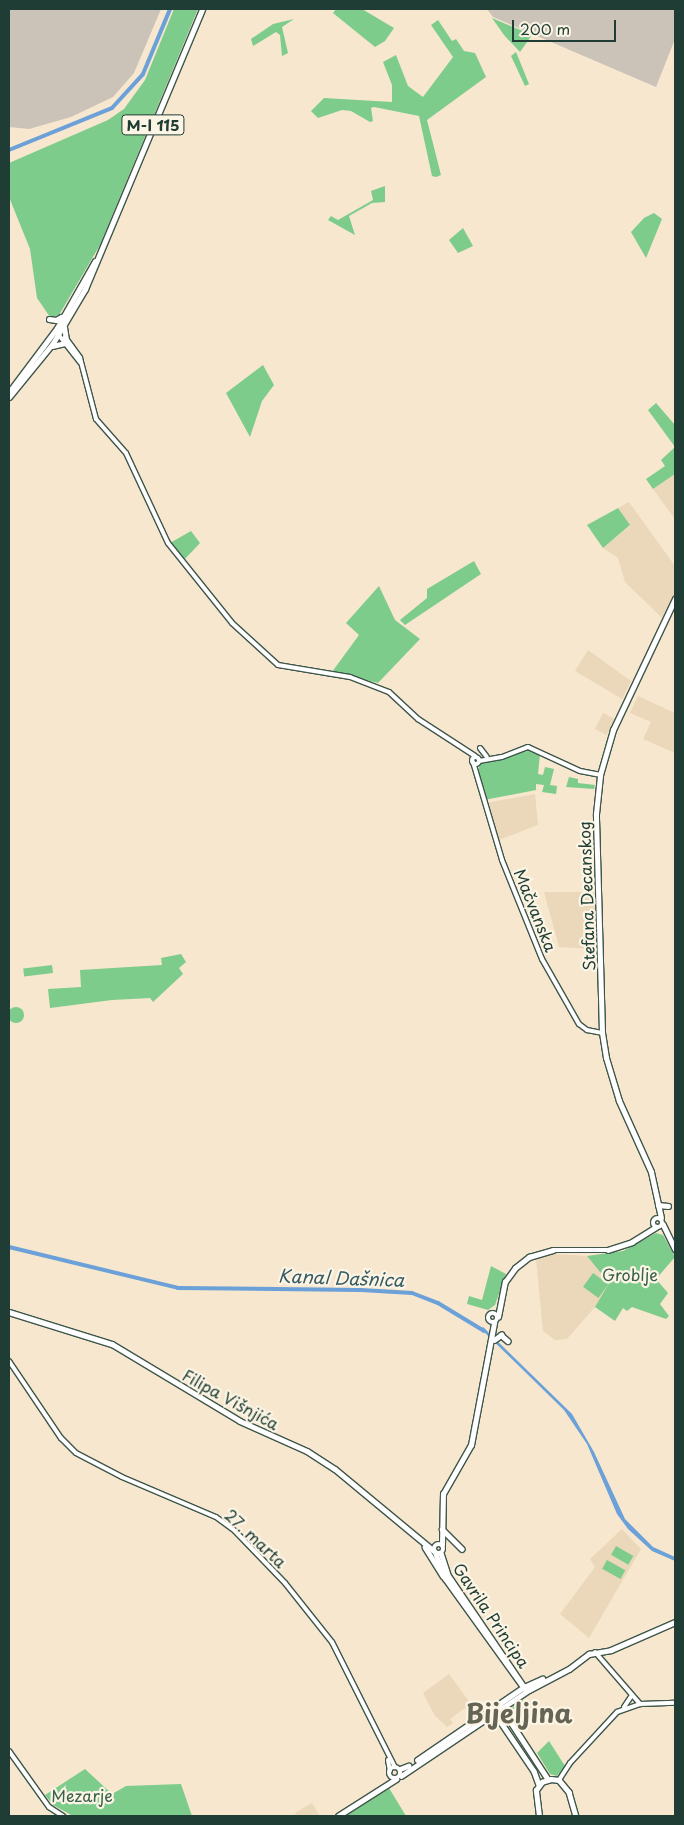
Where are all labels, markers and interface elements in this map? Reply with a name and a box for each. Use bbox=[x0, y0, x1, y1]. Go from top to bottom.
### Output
scale bar bbox=[514, 10, 618, 42]
text: 200 m bbox=[520, 17, 570, 40]
road number: M-I 115 bbox=[120, 112, 186, 138]
street label: Stefana Decanskog bbox=[574, 821, 598, 971]
street label: Mačvanska bbox=[511, 866, 561, 954]
park label: Groblje bbox=[602, 1264, 658, 1284]
water label: Kanal Dašnica bbox=[277, 1265, 405, 1291]
street label: Filipa Višnjića bbox=[180, 1365, 282, 1433]
street label: 27. marta bbox=[221, 1505, 291, 1571]
street label: Gavrila Principa bbox=[450, 1559, 534, 1671]
district label: Bijeljina bbox=[465, 1697, 573, 1729]
park label: Mezarje bbox=[51, 1785, 113, 1805]

